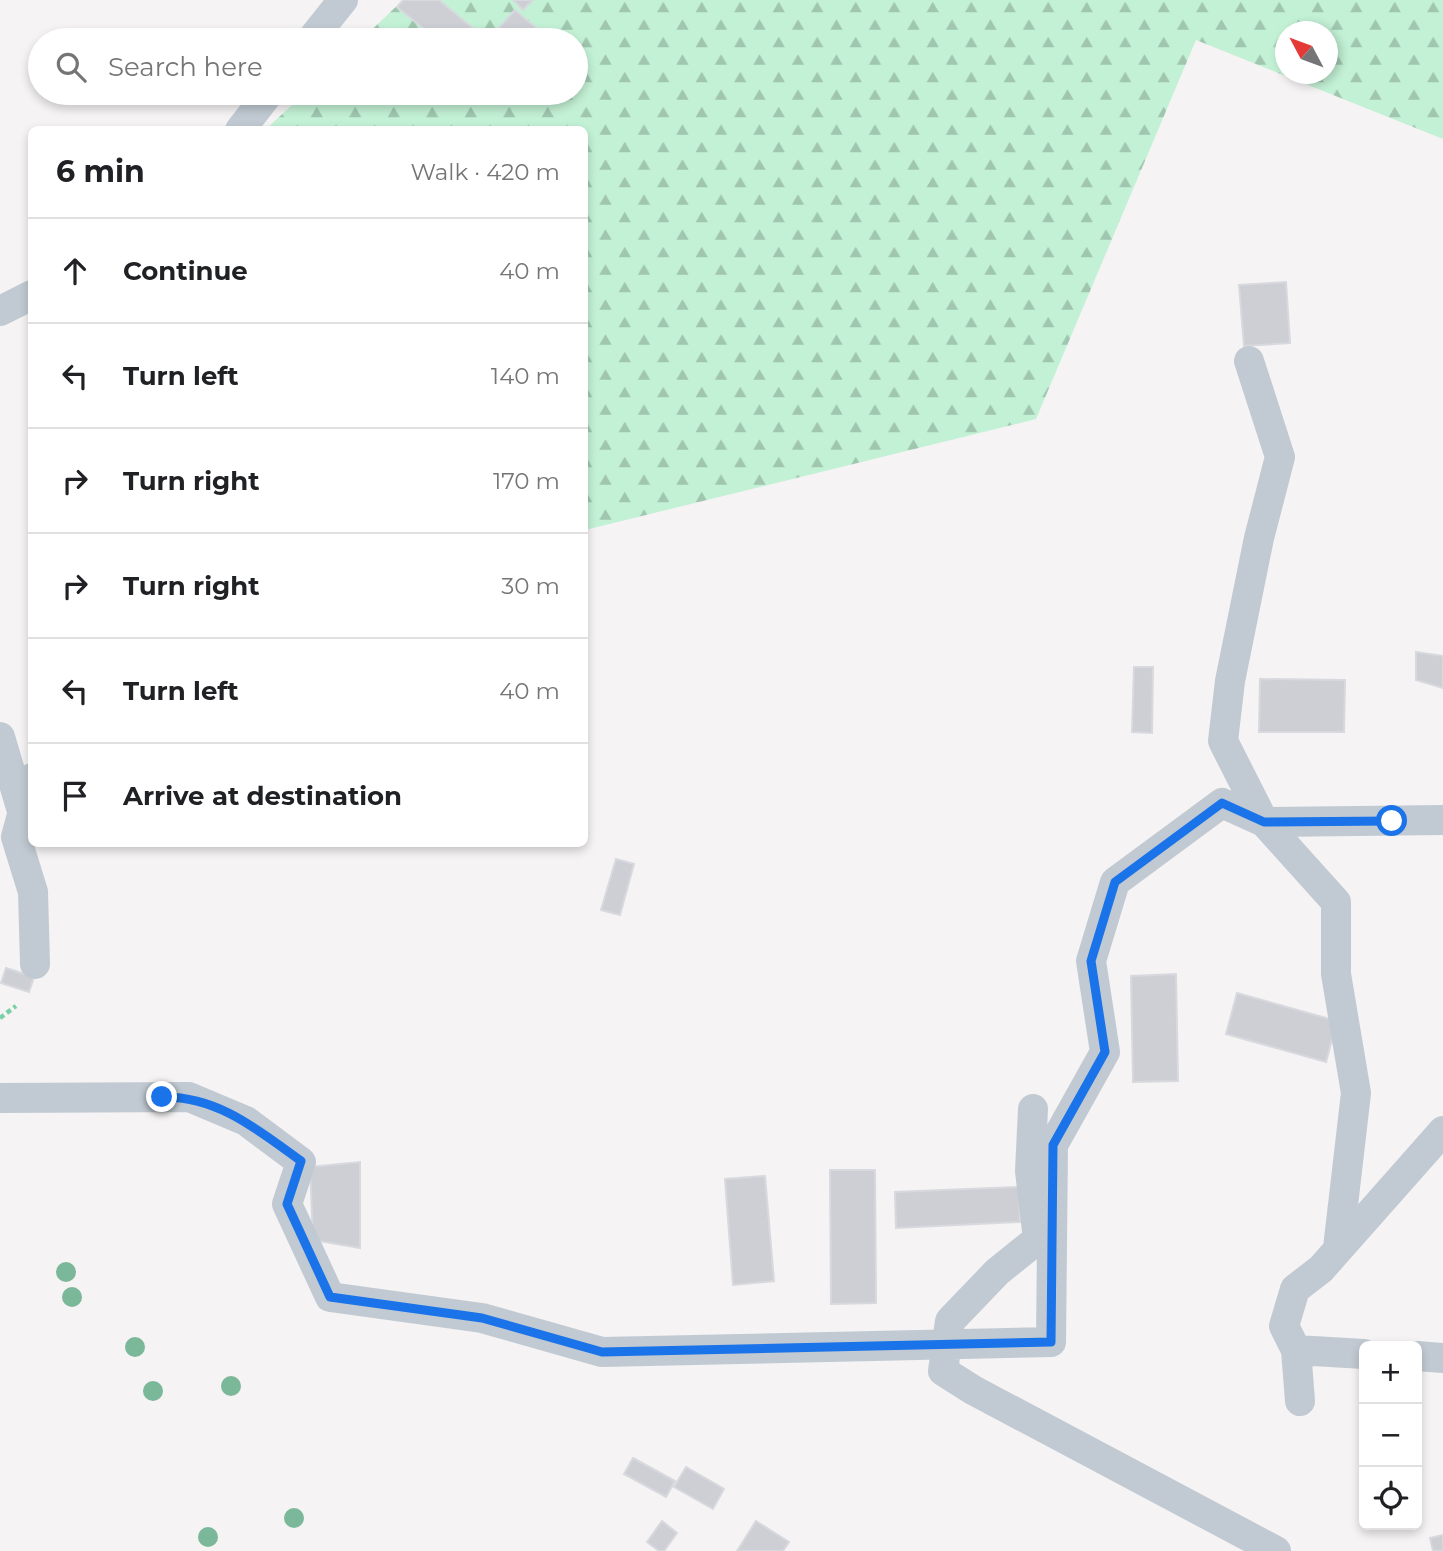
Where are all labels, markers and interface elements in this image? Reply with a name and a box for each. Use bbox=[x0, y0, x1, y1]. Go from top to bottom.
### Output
north arrow bbox=[1275, 21, 1338, 84]
search box bbox=[28, 28, 588, 105]
icon: search bbox=[52, 48, 90, 86]
text: Search here bbox=[108, 51, 263, 83]
text: 6 min bbox=[56, 153, 145, 190]
text: Walk · 420 m bbox=[411, 158, 560, 186]
icon: ahead bbox=[56, 252, 94, 290]
text: Continue bbox=[123, 255, 248, 287]
text: 40 m bbox=[499, 257, 560, 285]
icon: left bbox=[56, 357, 94, 395]
text: Turn left bbox=[123, 360, 239, 392]
text: 140 m bbox=[491, 362, 560, 390]
icon: right bbox=[56, 462, 94, 500]
text: Turn right bbox=[123, 465, 259, 497]
text: 170 m bbox=[493, 467, 560, 495]
icon: right bbox=[56, 567, 94, 605]
text: Turn right bbox=[123, 570, 259, 602]
text: 30 m bbox=[501, 572, 560, 600]
icon: left bbox=[56, 672, 94, 710]
text: Turn left bbox=[123, 675, 239, 707]
text: 40 m bbox=[499, 677, 560, 705]
icon: arrive bbox=[56, 777, 94, 815]
text: Arrive at destination bbox=[123, 780, 402, 812]
route start bbox=[1376, 805, 1407, 836]
route end bbox=[146, 1081, 177, 1112]
map controls bbox=[1359, 1341, 1422, 1530]
button: + bbox=[1359, 1341, 1422, 1404]
button: − bbox=[1359, 1404, 1422, 1467]
button: locate bbox=[1359, 1467, 1422, 1530]

